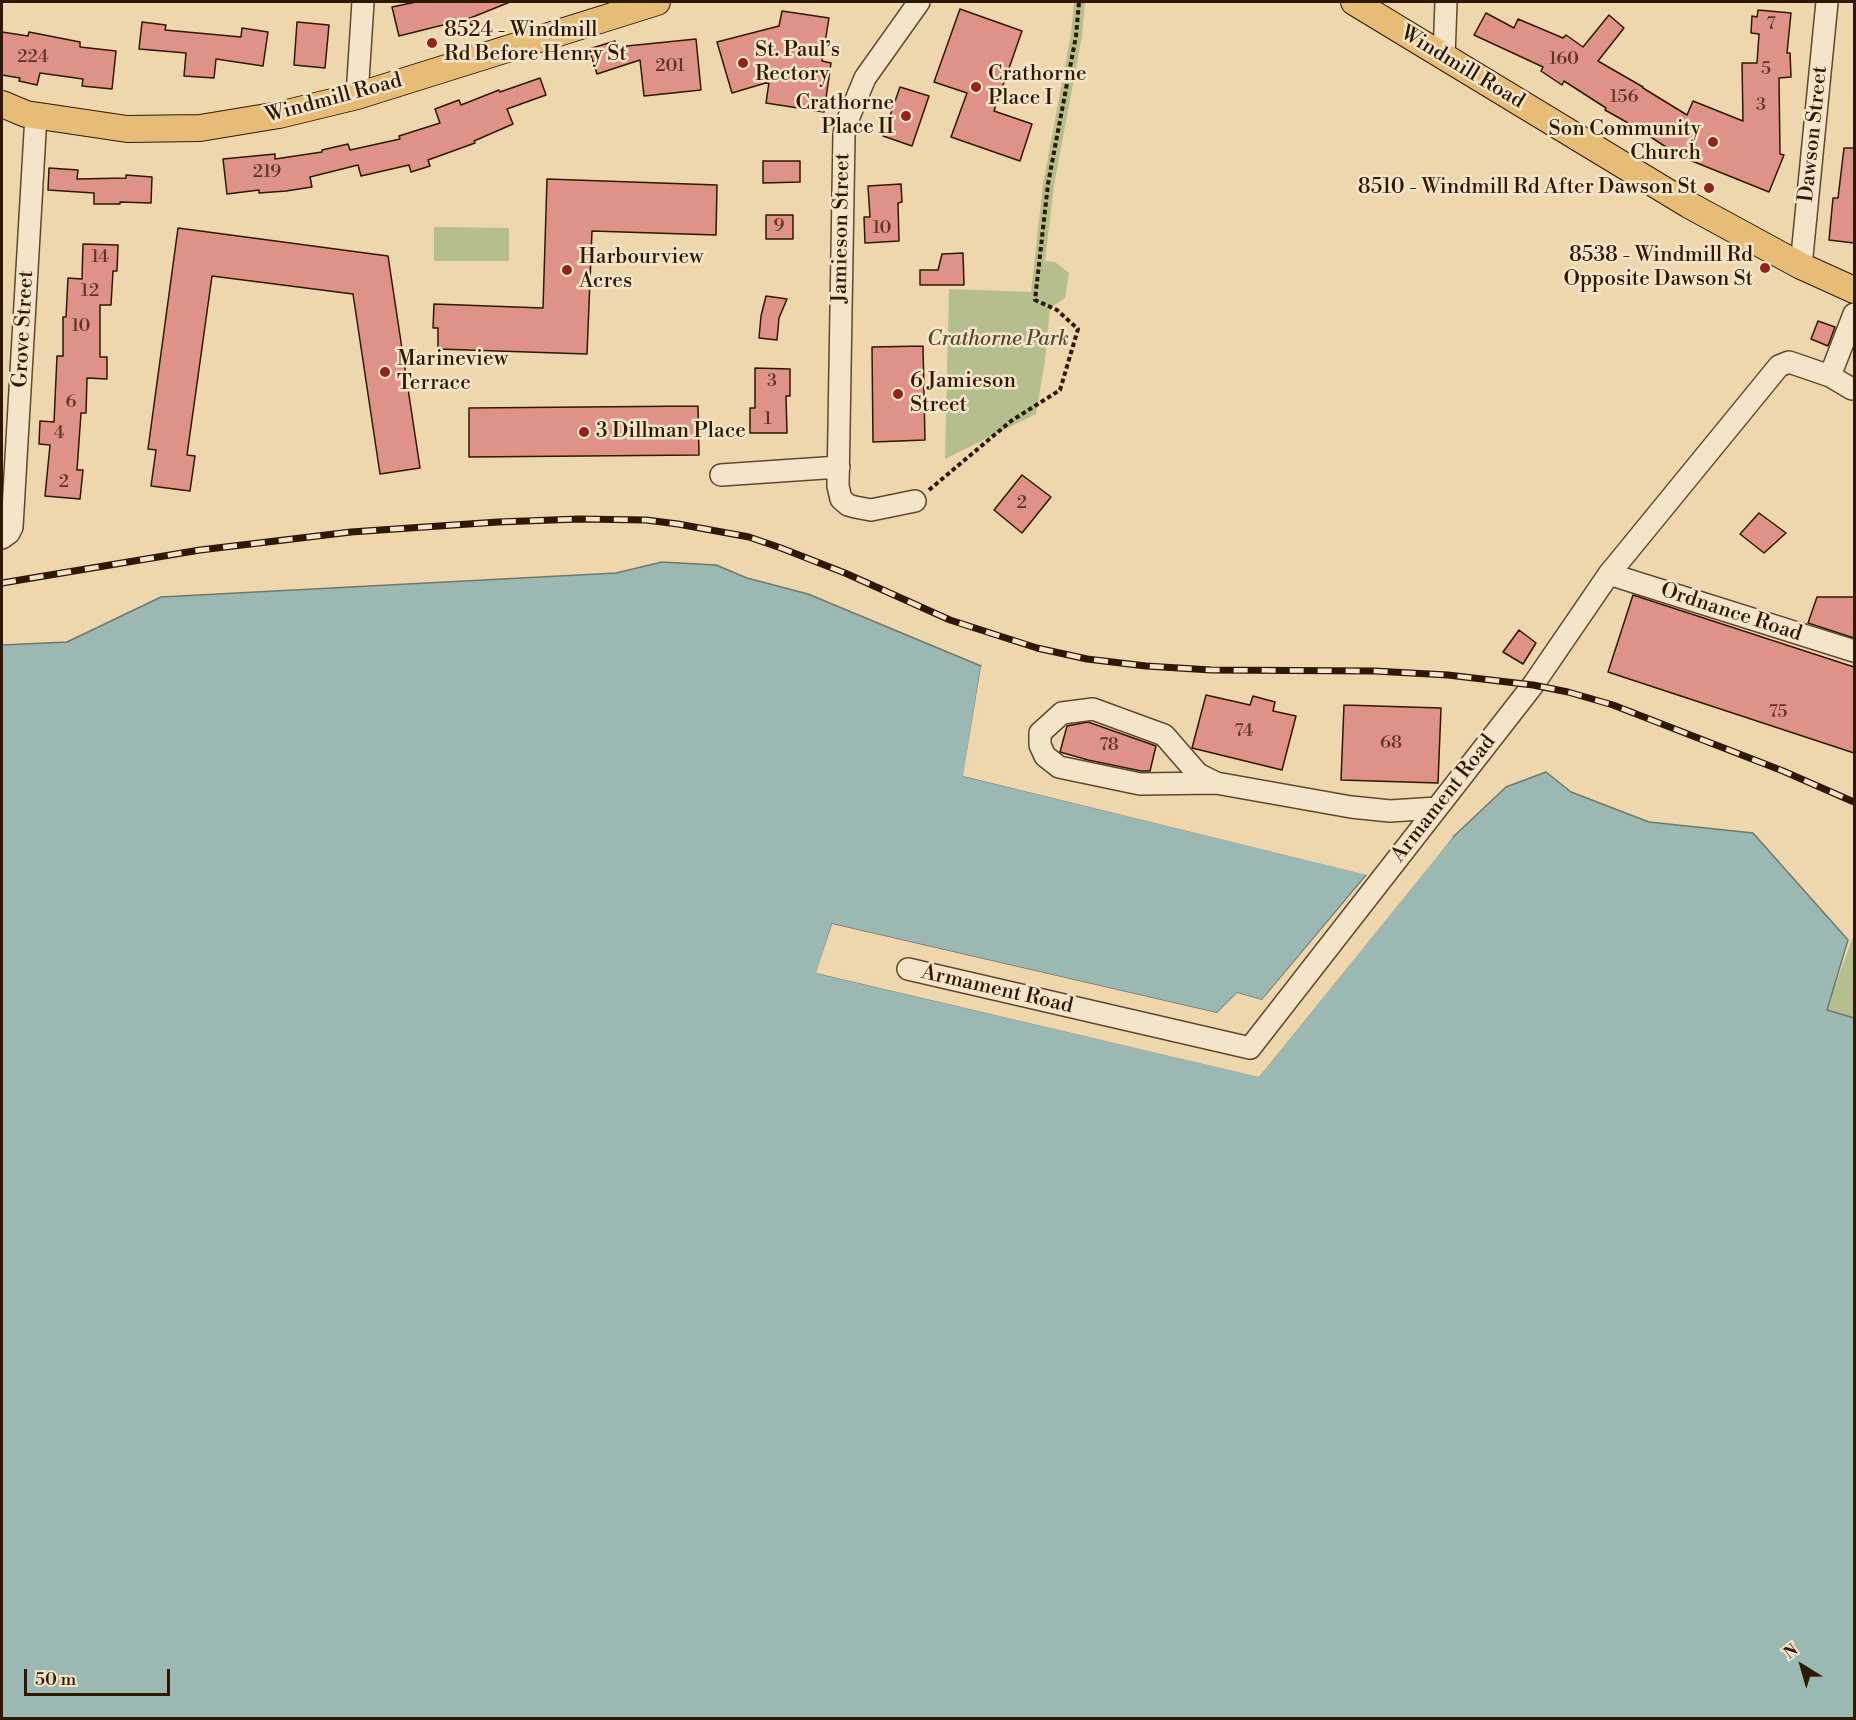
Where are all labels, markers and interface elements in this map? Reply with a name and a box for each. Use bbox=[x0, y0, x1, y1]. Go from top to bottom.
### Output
house number: 7 bbox=[1766, 14, 1776, 36]
place label: 8524 - Windmill Rd Before Henry St bbox=[444, 18, 627, 68]
street label: Windmill Road bbox=[1395, 21, 1529, 115]
marker: 8524 - Windmill Rd Before Henry St bbox=[425, 36, 439, 50]
place label: St. Paul’s Rectory bbox=[755, 38, 840, 88]
house number: 224 bbox=[17, 47, 49, 69]
house number: 160 bbox=[1549, 49, 1579, 71]
house number: 201 bbox=[655, 56, 685, 78]
marker: St. Paul’s Rectory bbox=[736, 56, 750, 70]
house number: 5 bbox=[1761, 59, 1771, 81]
place label: Crathorne Place I bbox=[988, 62, 1087, 112]
street label: Dawson Street bbox=[1794, 65, 1834, 203]
street label: Windmill Road bbox=[263, 69, 405, 129]
marker: Crathorne Place I bbox=[969, 80, 983, 94]
house number: 156 bbox=[1610, 87, 1638, 109]
place label: Crathorne Place II bbox=[795, 91, 894, 141]
house number: 3 bbox=[1756, 95, 1766, 117]
marker: Crathorne Place II bbox=[899, 109, 913, 123]
place label: Son Community Church bbox=[1548, 117, 1701, 167]
marker: Son Community Church bbox=[1706, 135, 1720, 149]
street label: Jamieson Street bbox=[828, 153, 856, 303]
house number: 219 bbox=[253, 162, 281, 184]
place label: 8510 - Windmill Rd After Dawson St bbox=[1358, 175, 1697, 201]
marker: 8510 - Windmill Rd After Dawson St bbox=[1702, 181, 1716, 195]
house number: 9 bbox=[774, 216, 784, 238]
house number: 10 bbox=[872, 218, 892, 240]
place label: 8538 - Windmill Rd Opposite Dawson St bbox=[1563, 243, 1753, 293]
place label: Harbourview Acres bbox=[579, 245, 703, 295]
house number: 14 bbox=[91, 247, 109, 269]
marker: 8538 - Windmill Rd Opposite Dawson St bbox=[1758, 261, 1772, 275]
marker: Harbourview Acres bbox=[560, 263, 574, 277]
street label: Grove Street bbox=[8, 270, 40, 388]
house number: 12 bbox=[81, 281, 99, 303]
house number: 10 bbox=[71, 316, 91, 338]
park label: Crathorne Park bbox=[927, 327, 1069, 353]
place label: Marineview Terrace bbox=[397, 347, 508, 397]
marker: Marineview Terrace bbox=[378, 365, 392, 379]
place label: 6 Jamieson Street bbox=[910, 369, 1016, 419]
house number: 3 bbox=[767, 371, 777, 393]
marker: 6 Jamieson Street bbox=[891, 387, 905, 401]
house number: 6 bbox=[66, 392, 76, 414]
house number: 1 bbox=[764, 409, 772, 431]
place label: 3 Dillman Place bbox=[596, 419, 746, 445]
house number: 4 bbox=[54, 423, 64, 445]
marker: 3 Dillman Place bbox=[577, 425, 591, 439]
house number: 2 bbox=[59, 472, 69, 494]
house number: 2 bbox=[1017, 493, 1027, 515]
street label: Ordnance Road bbox=[1657, 578, 1805, 648]
house number: 75 bbox=[1769, 702, 1787, 724]
house number: 74 bbox=[1235, 721, 1253, 743]
street label: Armament Road bbox=[1386, 730, 1502, 868]
house number: 68 bbox=[1380, 733, 1402, 755]
house number: 78 bbox=[1099, 735, 1119, 757]
street label: Armament Road bbox=[919, 960, 1075, 1020]
north arrow bbox=[1772, 1636, 1832, 1696]
text: N bbox=[1780, 1640, 1802, 1663]
scale bar bbox=[27, 1657, 172, 1695]
text: 50 m bbox=[35, 1668, 76, 1691]

